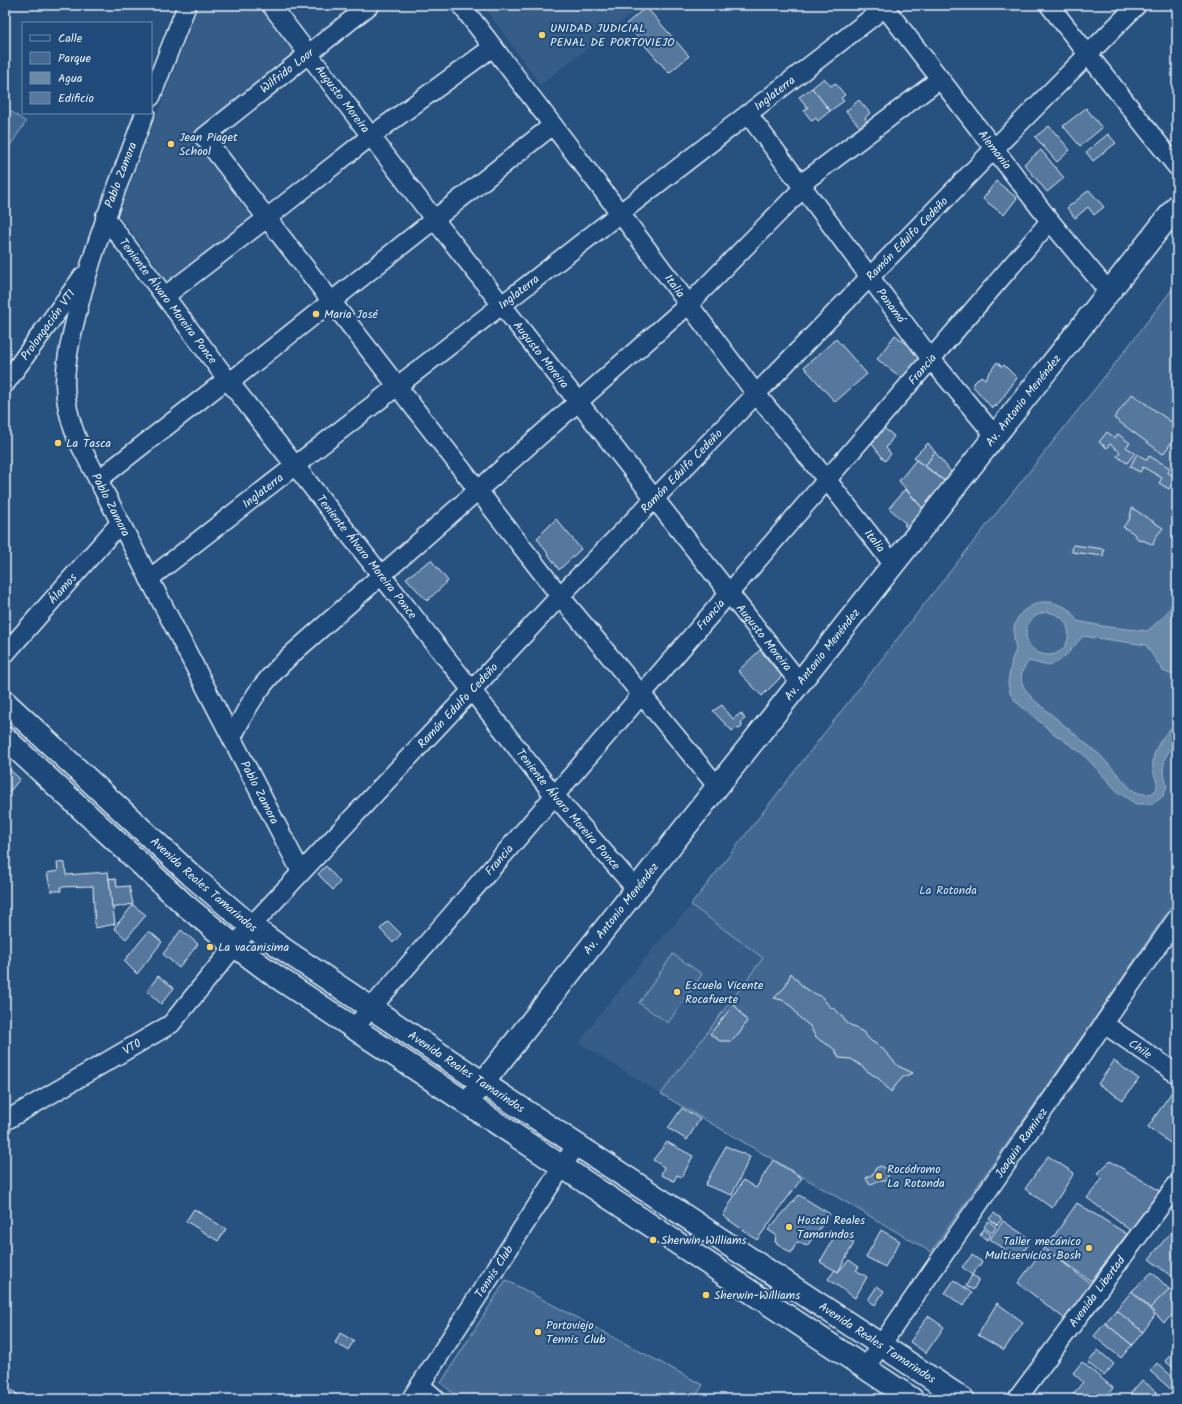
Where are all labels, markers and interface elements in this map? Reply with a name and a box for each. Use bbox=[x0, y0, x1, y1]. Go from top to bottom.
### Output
place label: UNIDAD JUDICIAL PENAL DE PORTOVIEJO bbox=[550, 19, 675, 52]
legend bbox=[22, 22, 152, 114]
text: Calle bbox=[58, 29, 83, 48]
marker: UNIDAD JUDICIAL PENAL DE PORTOVIEJO bbox=[537, 30, 547, 40]
street label: Wilfrido Loor bbox=[256, 43, 319, 98]
text: Parque bbox=[58, 49, 92, 68]
street label: Augusto Moreira bbox=[310, 61, 375, 137]
text: Agua bbox=[58, 69, 83, 88]
street label: Inglaterra bbox=[750, 71, 800, 115]
text: Edificio bbox=[58, 89, 94, 108]
street label: Alemania bbox=[973, 126, 1017, 174]
place label: Jean Piaget School bbox=[179, 128, 238, 161]
street label: Pablo Zamora bbox=[100, 139, 142, 211]
marker: Jean Piaget School bbox=[166, 139, 176, 149]
street label: Ramón Edulfo Cedeño bbox=[861, 192, 953, 285]
street label: Teniente Álvaro Moreira Ponce bbox=[114, 234, 222, 368]
street label: Inglaterra bbox=[494, 269, 544, 314]
street label: Italia bbox=[660, 270, 690, 302]
street label: Panamá bbox=[872, 284, 911, 328]
street label: Prolongación VT1 bbox=[16, 285, 80, 364]
place label: Maria José bbox=[324, 305, 379, 324]
marker: Maria José bbox=[311, 309, 321, 319]
street label: Augusto Moreira bbox=[508, 317, 574, 393]
street label: Francia bbox=[903, 349, 941, 389]
street label: Av. Antonio Menéndez bbox=[981, 350, 1066, 451]
street label: Ramón Edulfo Cedeño bbox=[636, 425, 727, 518]
place label: La Tasca bbox=[66, 434, 111, 453]
marker: La Tasca bbox=[53, 438, 63, 448]
street label: Inglaterra bbox=[238, 468, 288, 513]
street label: Pablo Zamora bbox=[87, 469, 135, 540]
street label: Teniente Álvaro Moreira Ponce bbox=[312, 491, 422, 624]
street label: Italia bbox=[859, 525, 890, 557]
street label: Álamos bbox=[43, 569, 81, 608]
street label: Francia bbox=[692, 594, 730, 634]
street label: Augusto Moreira bbox=[731, 600, 797, 676]
street label: Av. Antonio Menéndez bbox=[779, 604, 865, 705]
street label: Ramón Edulfo Cedeño bbox=[413, 658, 503, 752]
street label: Teniente Álvaro Moreira Ponce bbox=[511, 744, 625, 875]
street label: Pablo Zamora bbox=[235, 757, 284, 828]
street label: Avenida Reales Tamarindos bbox=[146, 832, 261, 937]
street label: Francia bbox=[480, 840, 518, 880]
street label: Av. Antonio Menéndez bbox=[578, 858, 663, 959]
park label: La Rotonda bbox=[919, 881, 977, 900]
place label: La vacanisima bbox=[218, 938, 289, 957]
marker: La vacanisima bbox=[205, 942, 215, 952]
place label: Escuela Vicente Rocafuerte bbox=[685, 976, 764, 1009]
marker: Escuela Vicente Rocafuerte bbox=[672, 987, 682, 997]
street label: Avenida Reales Tamarindos bbox=[404, 1026, 529, 1118]
street label: VT0 bbox=[119, 1034, 145, 1060]
street label: Chile bbox=[1125, 1034, 1156, 1064]
street label: Joaquin Ramirez bbox=[990, 1104, 1052, 1182]
place label: Rocódromo La Rotonda bbox=[887, 1160, 945, 1193]
marker: Rocódromo La Rotonda bbox=[874, 1171, 884, 1181]
place label: Hostal Reales Tamarindos bbox=[797, 1211, 865, 1244]
marker: Hostal Reales Tamarindos bbox=[784, 1222, 794, 1232]
place label: Sherwin Williams bbox=[661, 1231, 747, 1250]
place label: Taller mecánico Multiservicios Bosh bbox=[985, 1232, 1081, 1265]
marker: Sherwin Williams bbox=[648, 1235, 658, 1245]
street label: Tennis Club bbox=[470, 1241, 519, 1302]
marker: Taller mecánico Multiservicios Bosh bbox=[1084, 1243, 1094, 1253]
street label: Avenida Libertad bbox=[1064, 1251, 1131, 1331]
place label: Sherwin-Williams bbox=[714, 1286, 800, 1305]
marker: Sherwin-Williams bbox=[701, 1290, 711, 1300]
street label: Avenida Reales Tamarindos bbox=[815, 1297, 940, 1388]
place label: Portoviejo Tennis Club bbox=[546, 1316, 606, 1349]
marker: Portoviejo Tennis Club bbox=[533, 1327, 543, 1337]

